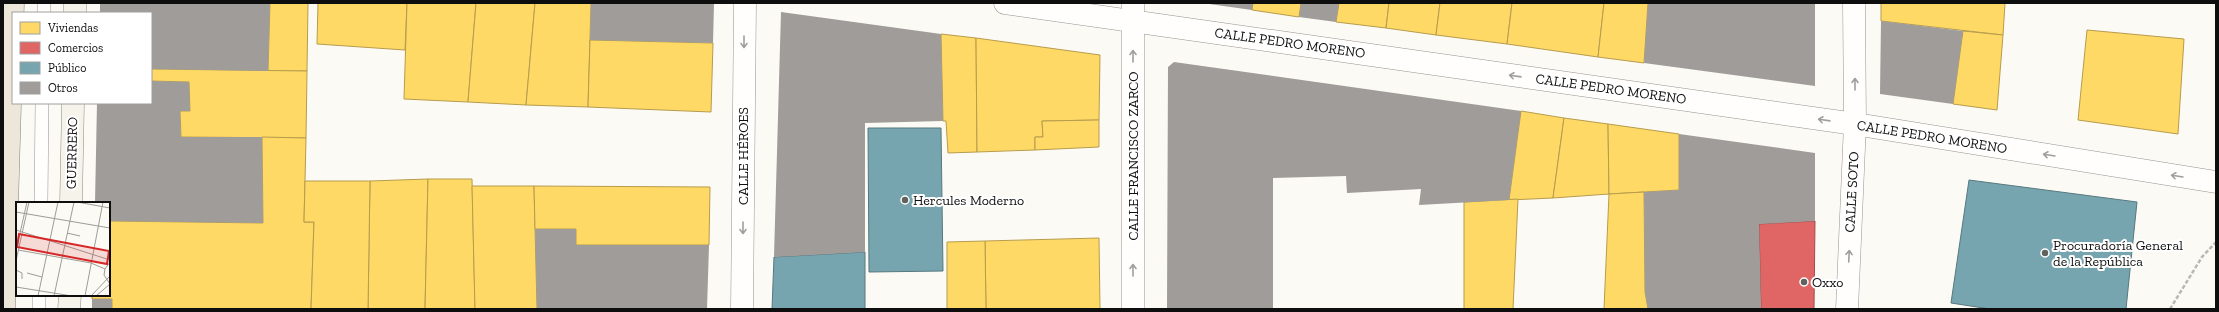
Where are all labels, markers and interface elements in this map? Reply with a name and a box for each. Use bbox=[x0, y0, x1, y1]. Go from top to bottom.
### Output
legend bbox=[12, 12, 152, 104]
text: Viviendas bbox=[47, 21, 98, 35]
street label: CALLE PEDRO MORENO bbox=[1214, 24, 1366, 62]
one-way arrow bbox=[740, 35, 748, 48]
text: Comercios bbox=[48, 41, 103, 55]
one-way arrow bbox=[1129, 50, 1137, 63]
text: Público bbox=[48, 61, 86, 75]
street label: CALLE PEDRO MORENO bbox=[1535, 70, 1687, 108]
street label: CALLE FRANCISCO ZARCO bbox=[1125, 72, 1142, 240]
one-way arrow bbox=[1509, 72, 1522, 80]
one-way arrow bbox=[1851, 78, 1859, 91]
text: Otros bbox=[48, 81, 78, 95]
street label: CALLE HÉROES bbox=[735, 107, 752, 205]
one-way arrow bbox=[1818, 116, 1831, 124]
street label: GUERRERO bbox=[63, 117, 81, 189]
street label: CALLE PEDRO MORENO bbox=[1856, 117, 2008, 157]
street label: CALLE SOTO bbox=[1841, 151, 1863, 233]
one-way arrow bbox=[2043, 151, 2056, 159]
one-way arrow bbox=[2171, 172, 2184, 180]
place label: Hercules Moderno bbox=[913, 192, 1024, 209]
marker: Hercules Moderno bbox=[900, 195, 910, 205]
inset map bbox=[16, 202, 110, 296]
one-way arrow bbox=[739, 221, 747, 234]
place label: Procuradoría General de la República bbox=[2053, 237, 2183, 270]
marker: Procuradoría General de la República bbox=[2040, 248, 2050, 258]
one-way arrow bbox=[1845, 250, 1853, 263]
one-way arrow bbox=[1129, 264, 1137, 277]
place label: Oxxo bbox=[1812, 274, 1843, 291]
marker: Oxxo bbox=[1799, 277, 1809, 287]

